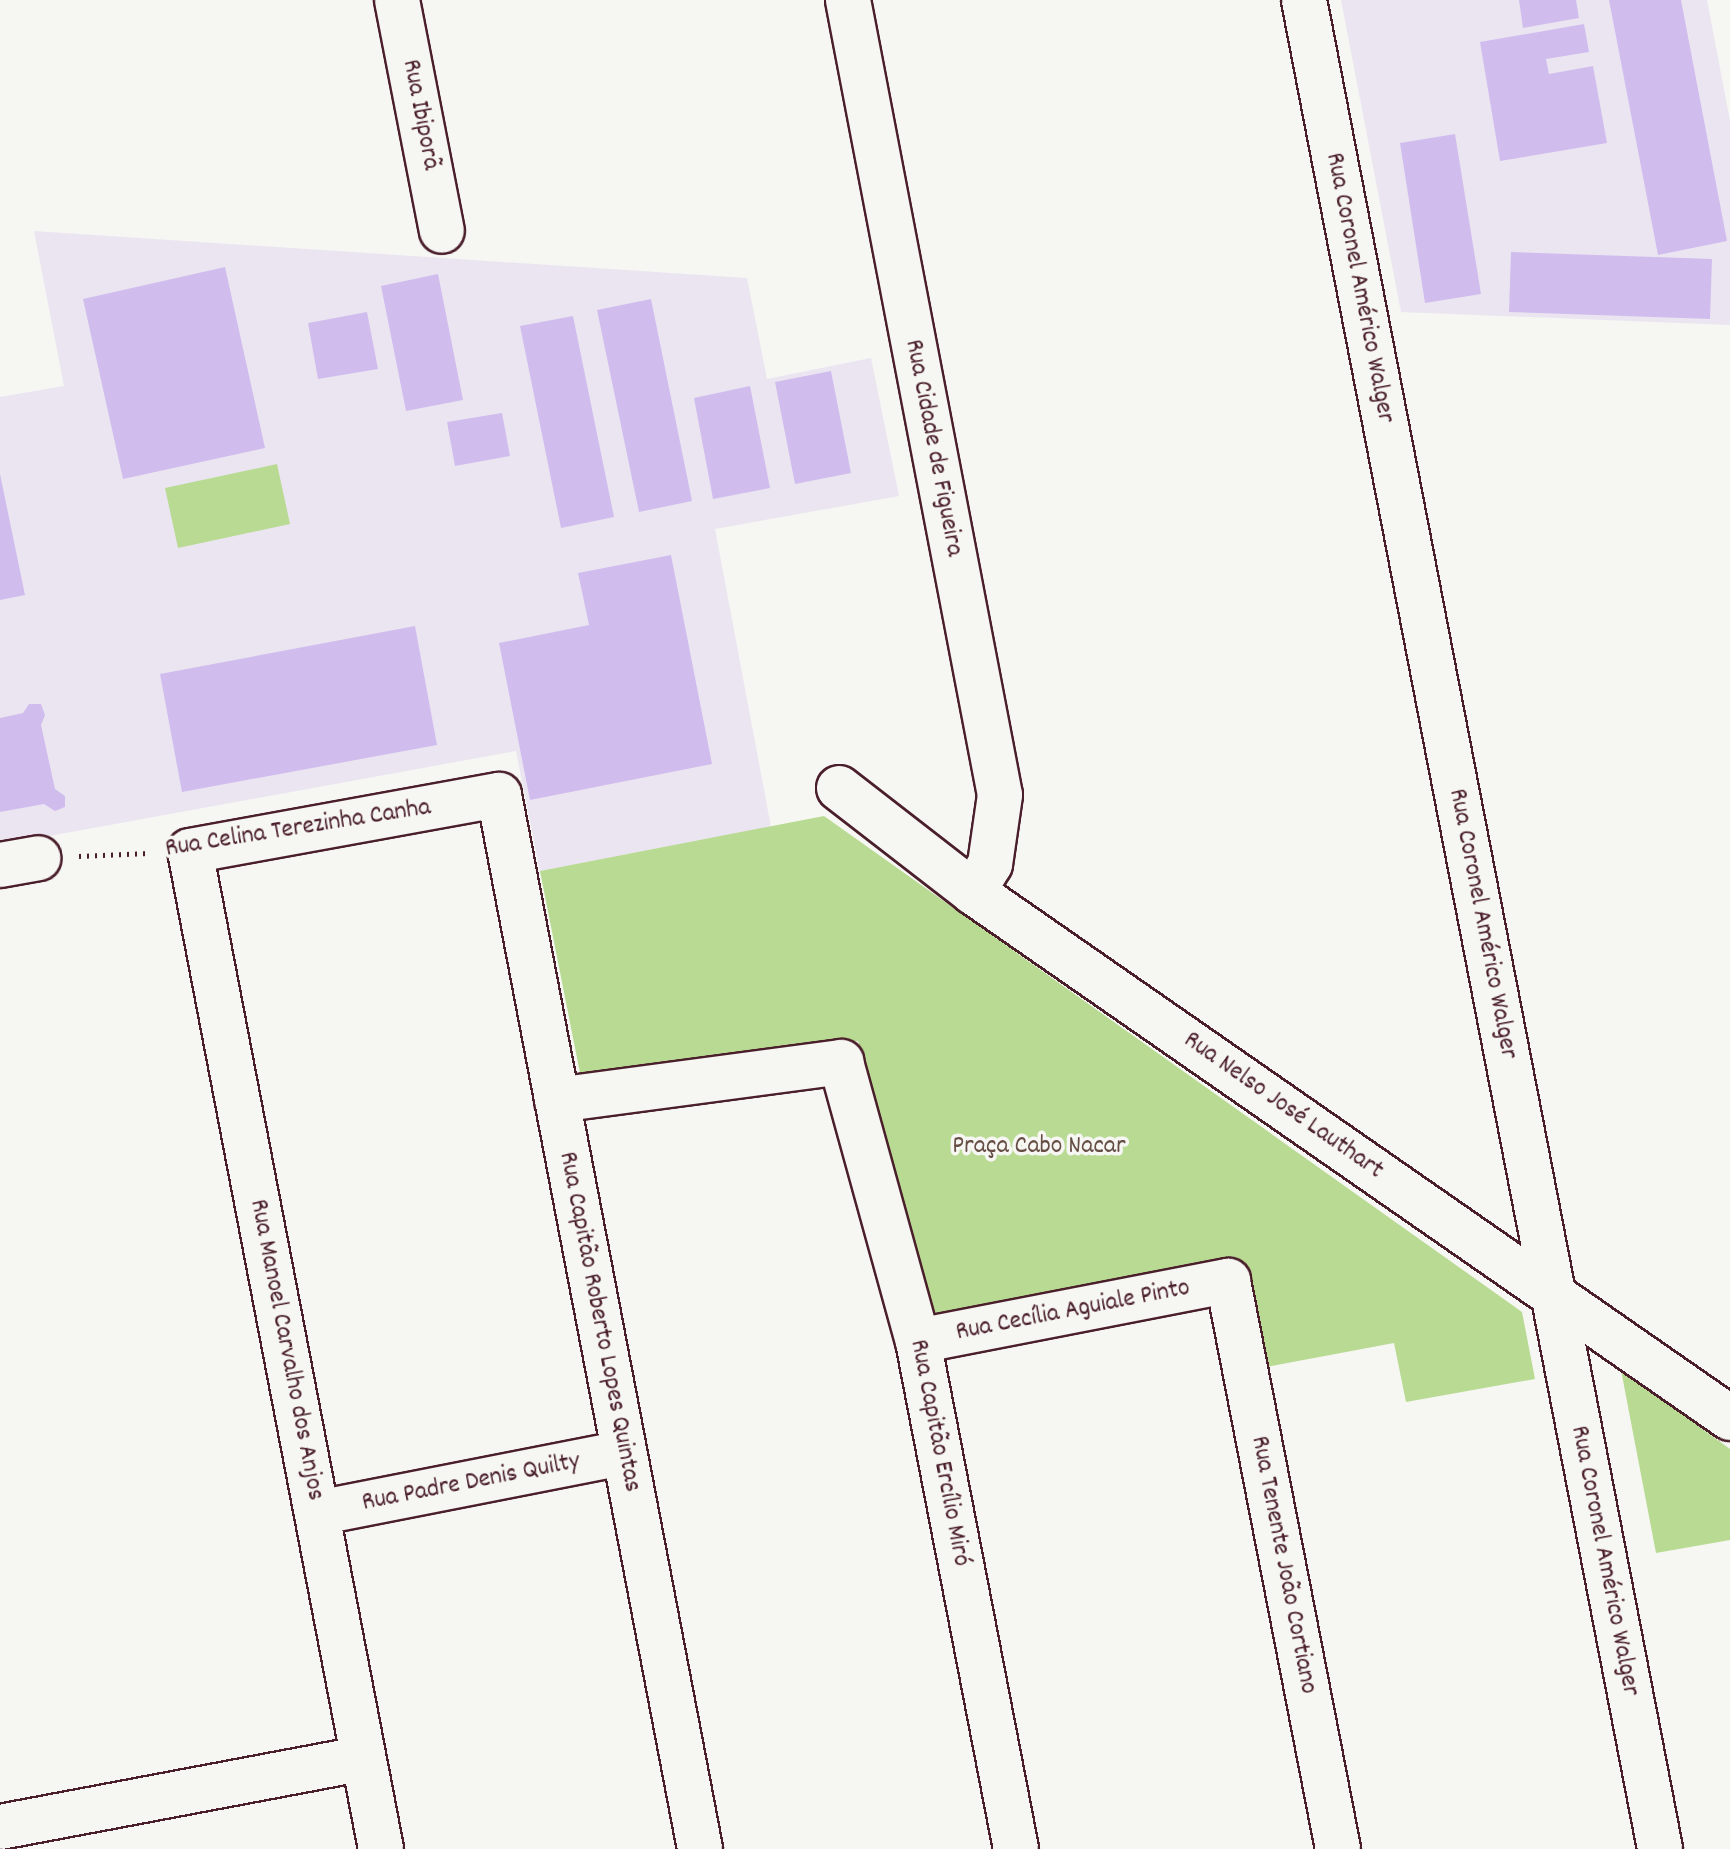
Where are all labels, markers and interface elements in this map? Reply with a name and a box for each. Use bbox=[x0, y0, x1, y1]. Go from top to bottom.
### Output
street label: Rua Ibiporã bbox=[394, 57, 446, 173]
street label: Rua Coronel Américo Walger bbox=[1317, 150, 1401, 426]
street label: Rua Cidade de Figueira bbox=[897, 337, 969, 559]
street label: Rua Coronel Américo Walger bbox=[1440, 786, 1524, 1062]
street label: Rua Celina Terezinha Canha bbox=[163, 793, 433, 865]
street label: Rua Nelso José Lauthart bbox=[1177, 1025, 1389, 1187]
park label: Praça Cabo Nacar bbox=[952, 1131, 1126, 1163]
street label: Rua Capitão Roberto Lopes Quintas bbox=[551, 1149, 647, 1495]
street label: Rua Manoel Carvalho dos Anjos bbox=[241, 1197, 331, 1503]
street label: Rua Cecília Aguiale Pinto bbox=[953, 1273, 1193, 1349]
street label: Rua Capitão Ercílio Miró bbox=[902, 1337, 976, 1569]
street label: Rua Coronel Américo Walger bbox=[1562, 1423, 1646, 1699]
street label: Rua Tenente João Cortiano bbox=[1243, 1433, 1323, 1697]
street label: Rua Padre Denis Quilty bbox=[359, 1447, 583, 1519]

